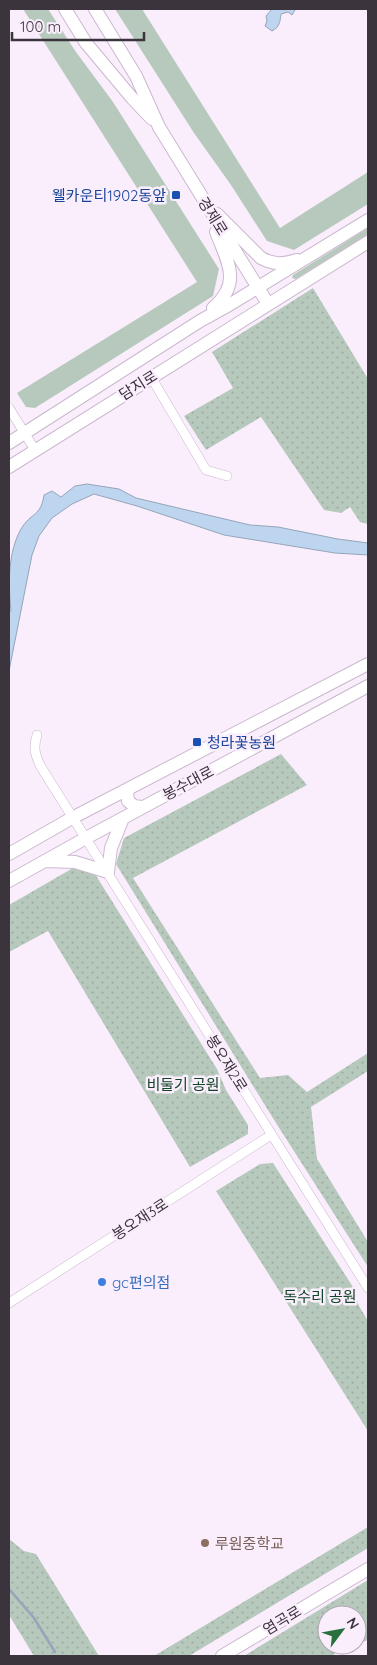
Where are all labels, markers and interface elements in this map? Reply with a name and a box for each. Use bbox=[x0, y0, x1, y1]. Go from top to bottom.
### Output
scale bar bbox=[12, 10, 145, 42]
text: 100 m bbox=[20, 17, 61, 36]
place label: 웰카운티1902동앞 bbox=[52, 186, 166, 205]
marker: 웰카운티1902동앞 bbox=[170, 189, 182, 201]
street label: 경제로 bbox=[194, 193, 232, 239]
street label: 담지로 bbox=[115, 366, 161, 404]
place label: 청라꽃농원 bbox=[207, 733, 276, 752]
marker: 청라꽃농원 bbox=[191, 736, 203, 748]
street label: 봉수대로 bbox=[159, 762, 217, 804]
street label: 봉오재2로 bbox=[202, 1031, 252, 1095]
park label: 비둘기 공원 bbox=[146, 1075, 220, 1094]
street label: 봉오재3로 bbox=[108, 1194, 172, 1244]
place label: gc편의점 bbox=[112, 1273, 170, 1292]
marker: gc편의점 bbox=[96, 1276, 108, 1288]
park label: 독수리 공원 bbox=[283, 1287, 357, 1306]
place label: 루원중학교 bbox=[215, 1534, 284, 1553]
marker: 루원중학교 bbox=[199, 1537, 211, 1549]
street label: 염곡로 bbox=[259, 1601, 305, 1639]
north arrow bbox=[317, 1605, 367, 1655]
text: N bbox=[343, 1614, 363, 1632]

